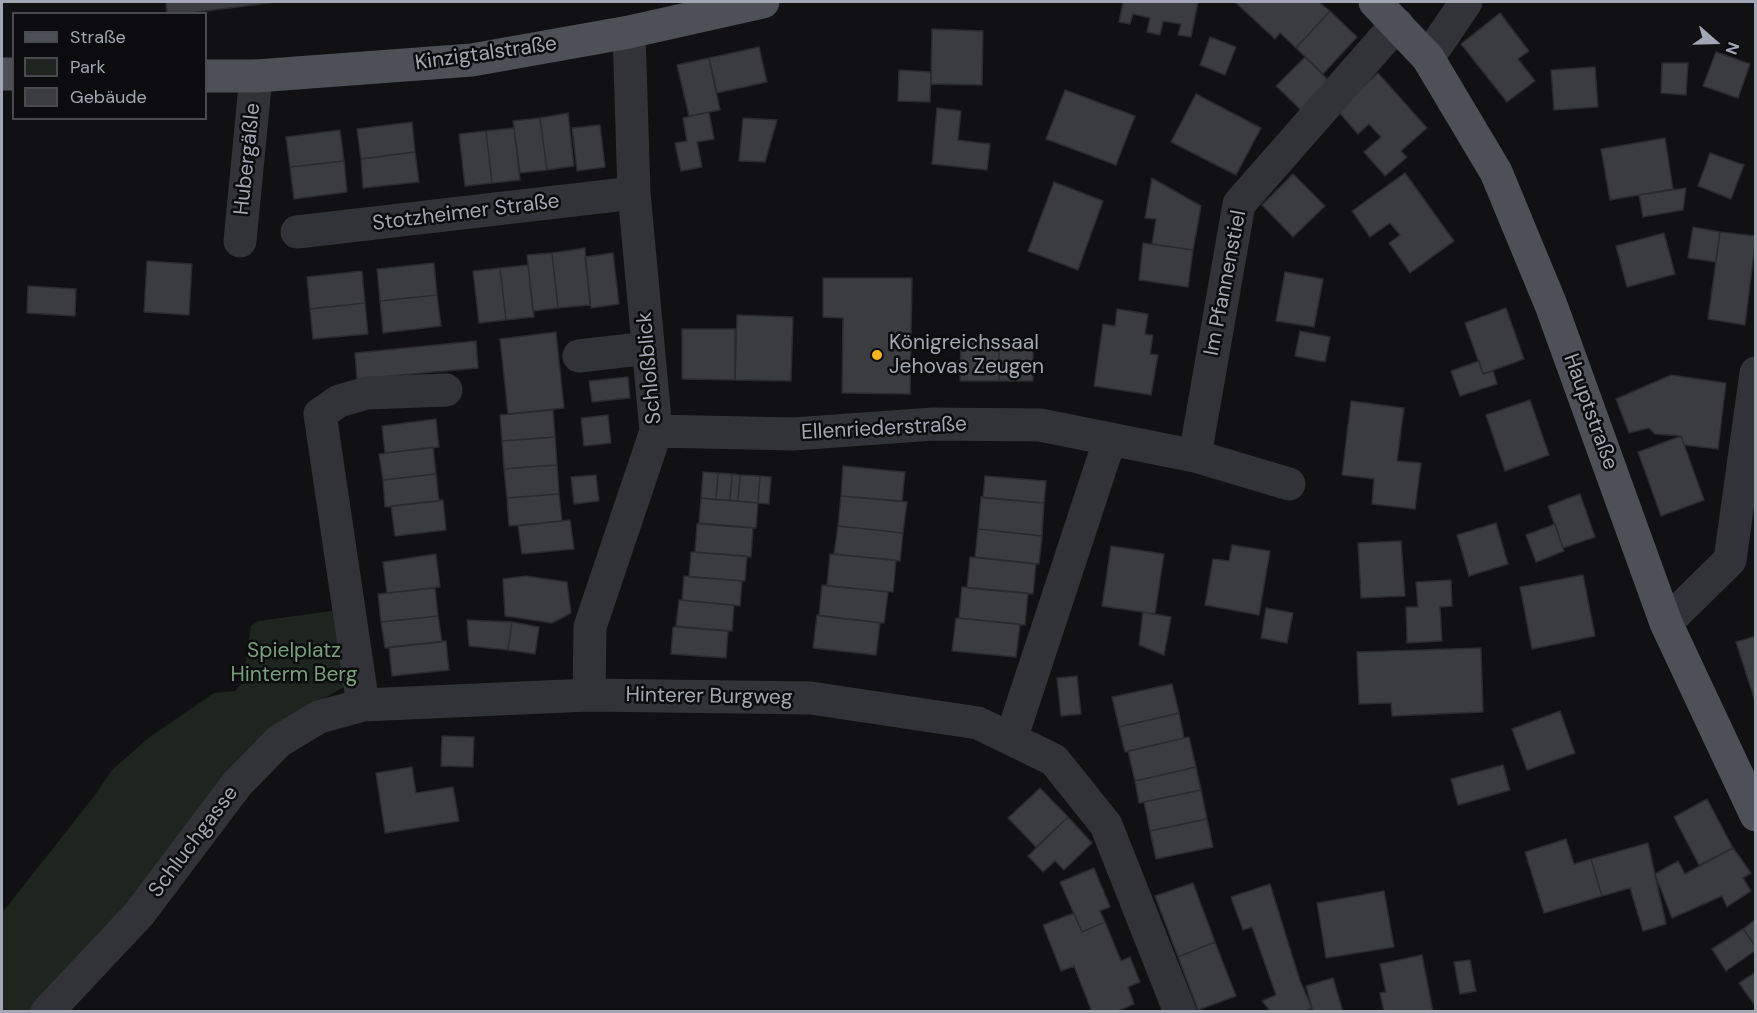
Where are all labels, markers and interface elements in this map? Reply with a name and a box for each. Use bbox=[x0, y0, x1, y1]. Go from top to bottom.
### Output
legend bbox=[12, 12, 207, 120]
north arrow bbox=[1685, 12, 1745, 72]
text: Straße bbox=[70, 25, 126, 49]
street label: Kinzigtalstraße bbox=[413, 32, 559, 76]
text: N bbox=[1721, 39, 1744, 57]
text: Park bbox=[70, 55, 106, 79]
text: Gebäude bbox=[70, 85, 147, 109]
street label: Hubergäßle bbox=[230, 102, 266, 216]
street label: Stotzheimer Straße bbox=[371, 189, 561, 237]
street label: Im Pfannenstiel bbox=[1200, 208, 1252, 358]
street label: Schloßblick bbox=[633, 311, 667, 425]
place label: Königreichssaal Jehovas Zeugen bbox=[889, 330, 1044, 380]
marker: Königreichssaal Jehovas Zeugen bbox=[870, 348, 884, 362]
street label: Hauptstraße bbox=[1557, 350, 1623, 474]
street label: Ellenriederstraße bbox=[801, 412, 967, 446]
park label: Spielplatz Hinterm Berg bbox=[230, 638, 358, 688]
street label: Hinterer Burgweg bbox=[625, 683, 793, 711]
street label: Schluchgasse bbox=[144, 781, 244, 903]

